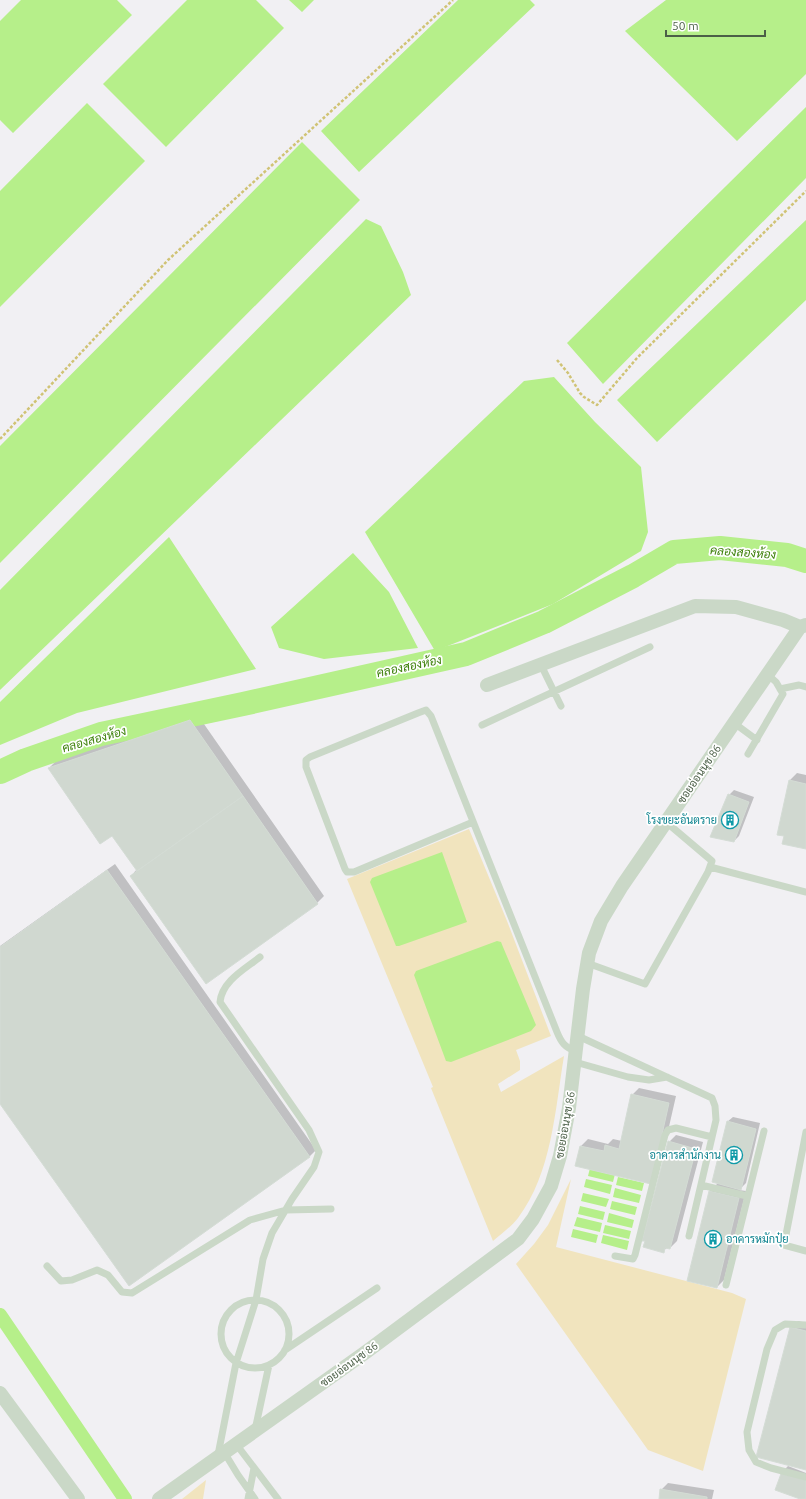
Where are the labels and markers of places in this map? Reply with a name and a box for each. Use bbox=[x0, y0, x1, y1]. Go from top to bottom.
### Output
building icon: โรงขยะอันตราย bbox=[720, 810, 740, 830]
place label: โรงขยะอันตราย bbox=[646, 812, 717, 826]
building icon: อาคารสำนักงาน bbox=[724, 1145, 744, 1165]
place label: อาคารสำนักงาน bbox=[650, 1148, 721, 1161]
building icon: อาคารหมักปุ๋ย bbox=[703, 1229, 723, 1249]
place label: อาคารหมักปุ๋ย bbox=[726, 1232, 789, 1248]

